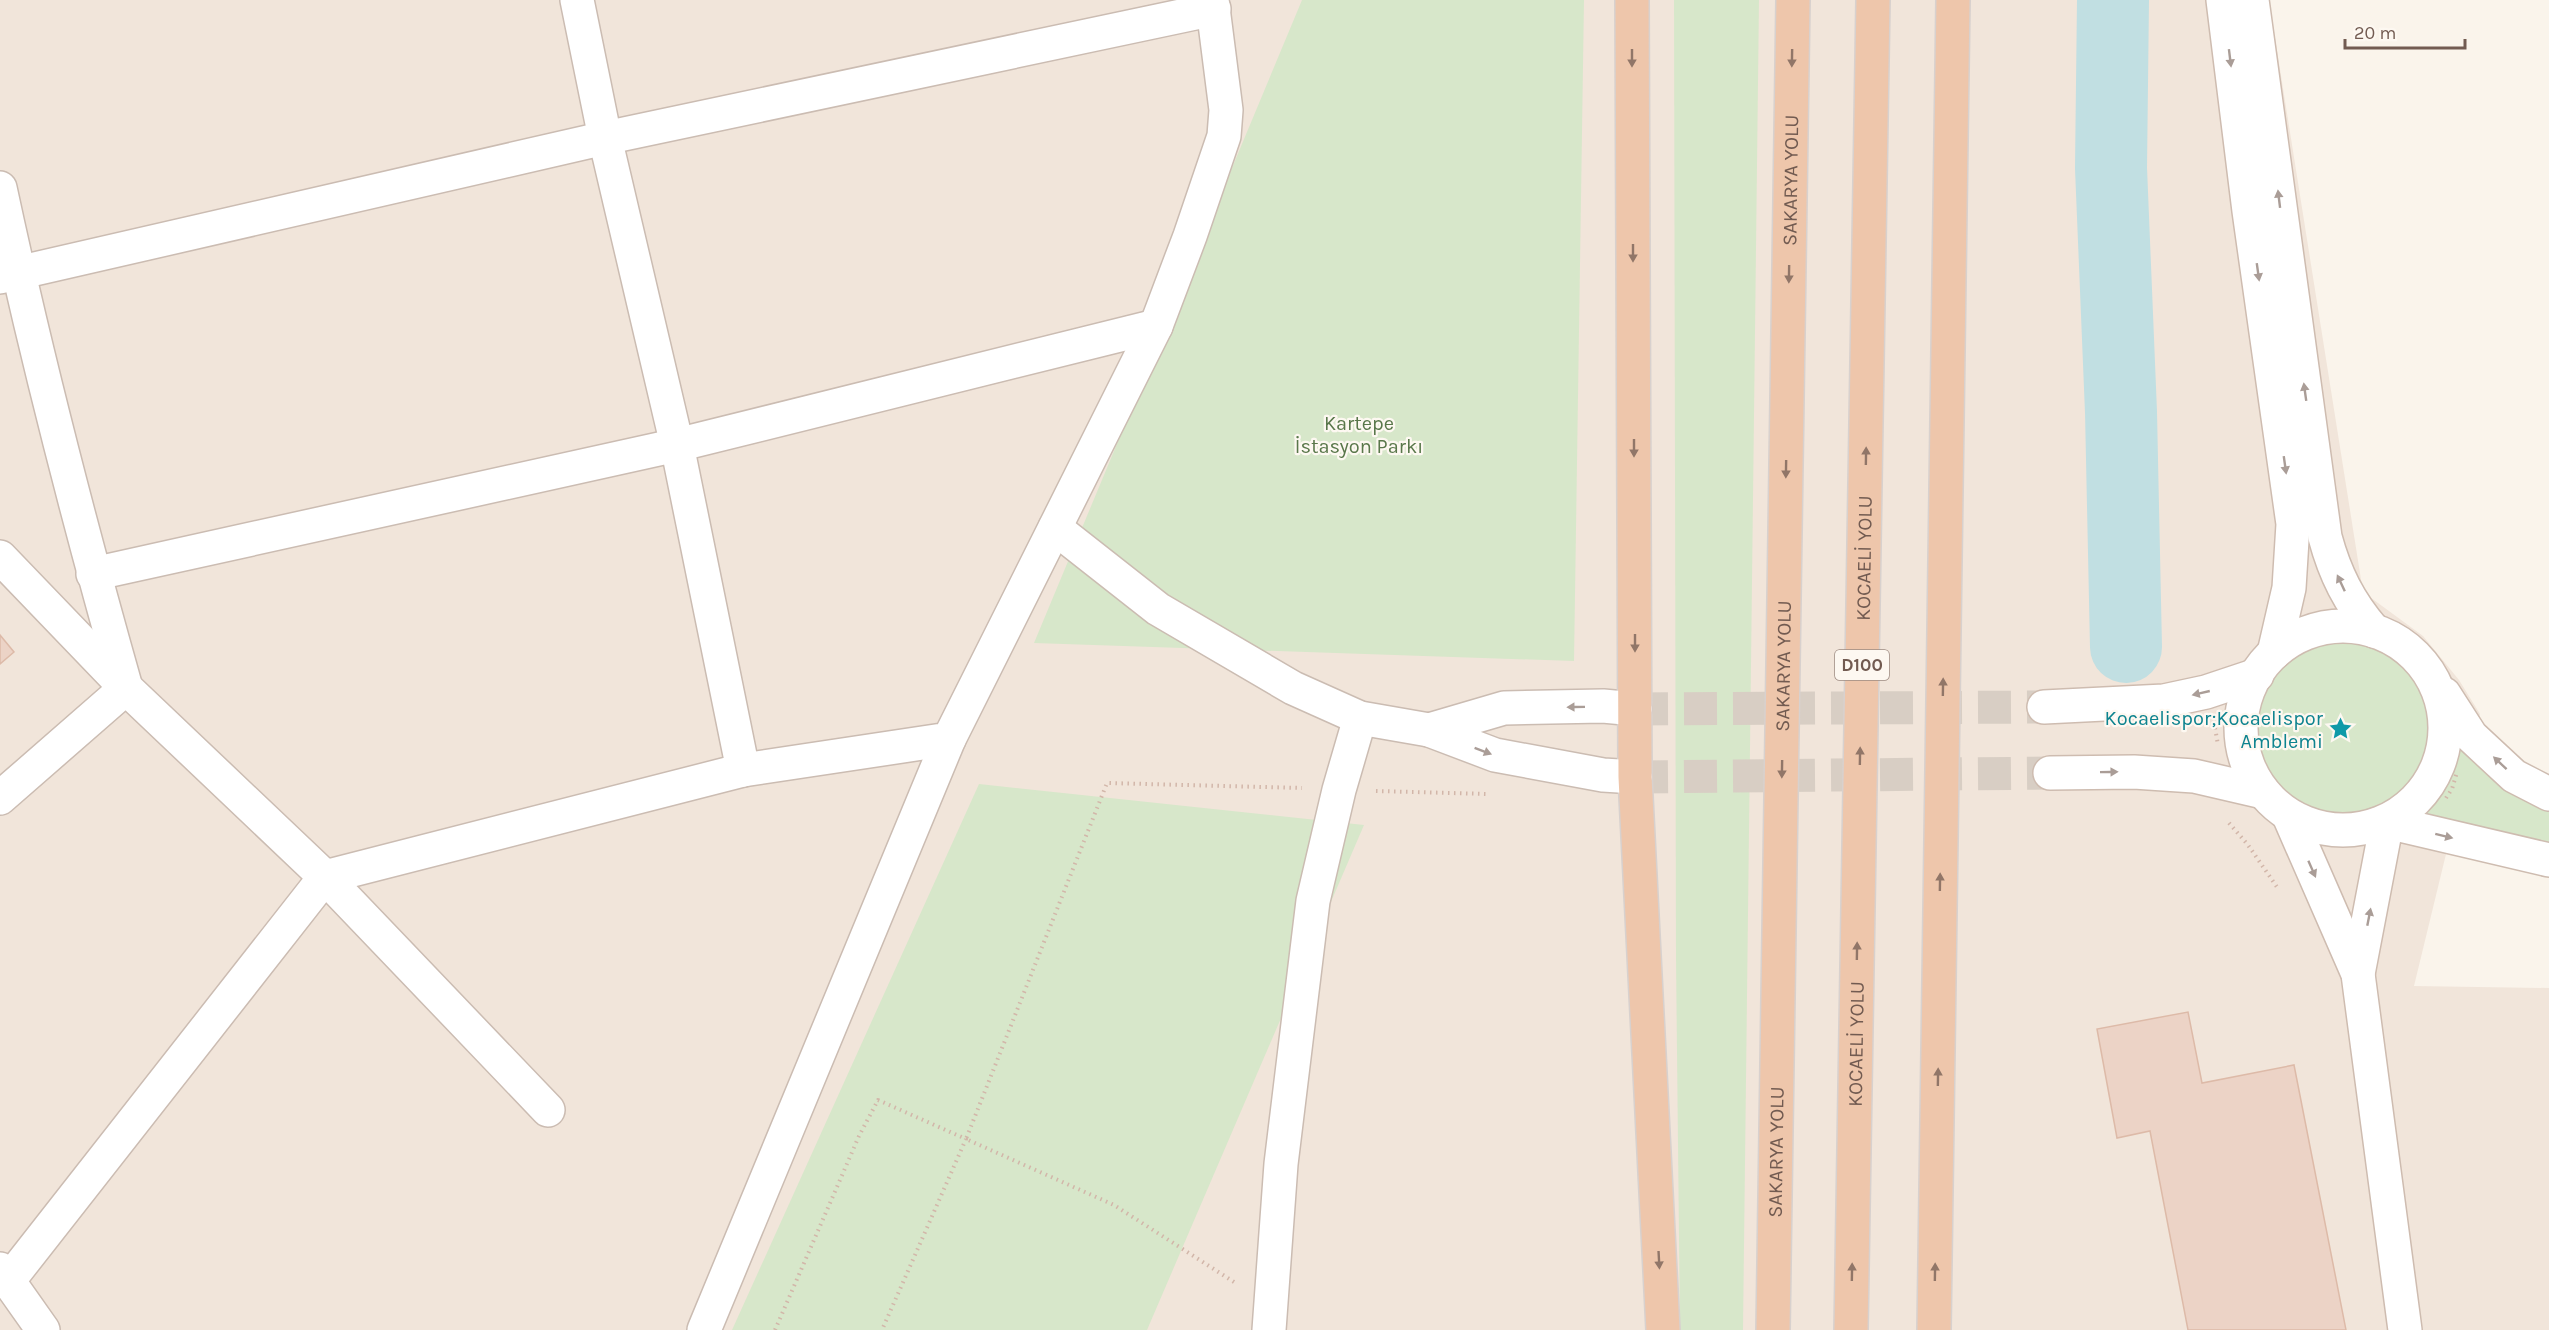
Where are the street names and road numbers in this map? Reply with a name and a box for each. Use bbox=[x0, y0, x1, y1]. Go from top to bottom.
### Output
street label: SAKARYA YOLU bbox=[1778, 114, 1803, 246]
street label: KOCAELİ YOLU bbox=[1851, 495, 1876, 621]
street label: SAKARYA YOLU bbox=[1770, 600, 1795, 732]
road number: D100 bbox=[1835, 650, 1889, 680]
street label: KOCAELİ YOLU bbox=[1843, 981, 1868, 1107]
street label: SAKARYA YOLU bbox=[1763, 1086, 1788, 1218]

